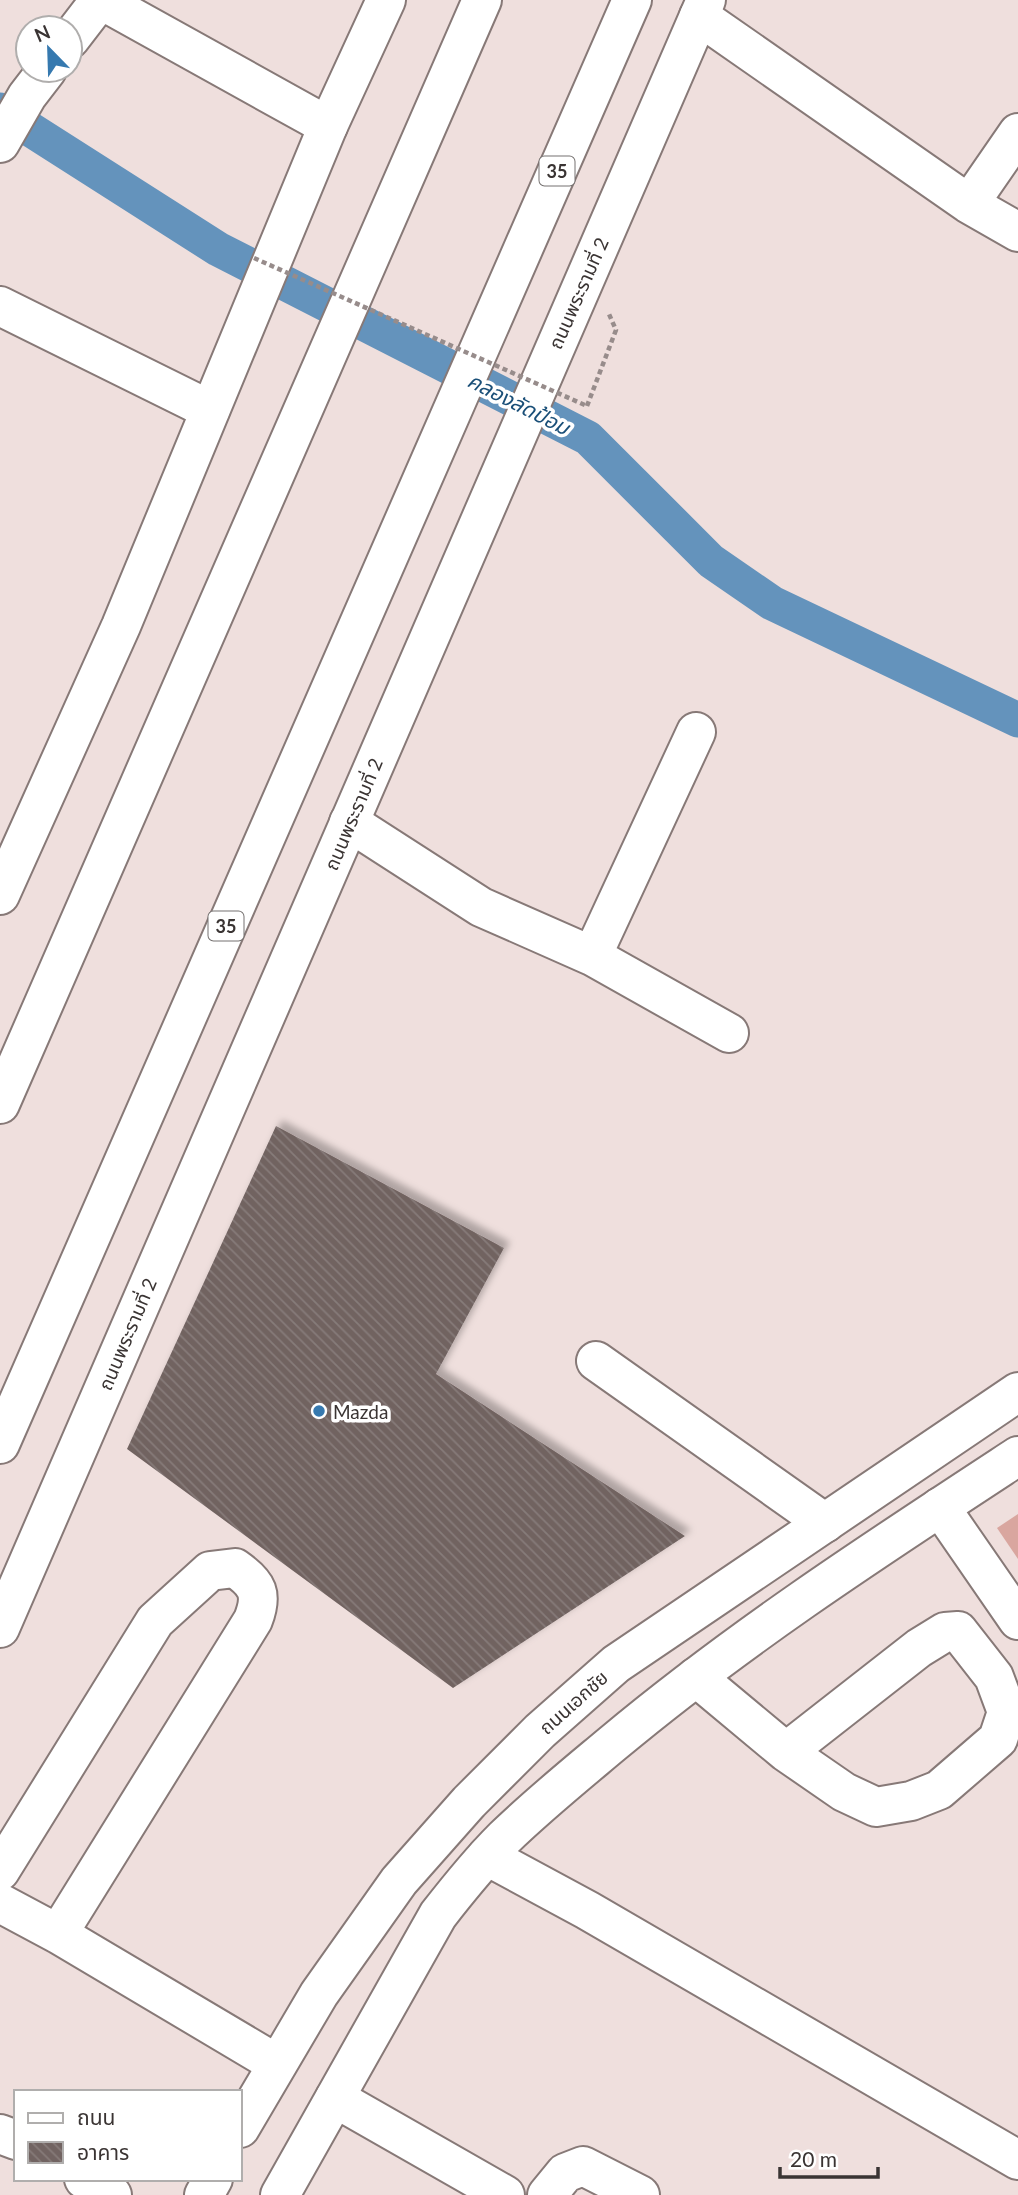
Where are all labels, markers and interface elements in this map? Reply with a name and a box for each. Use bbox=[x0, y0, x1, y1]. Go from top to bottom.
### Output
north arrow bbox=[14, 14, 84, 84]
text: N bbox=[31, 19, 53, 46]
road number: 35 bbox=[540, 156, 574, 186]
street label: ถนนพระรามที่ 2 bbox=[542, 233, 613, 352]
water label: คลองลัดป้อม bbox=[464, 367, 576, 440]
street label: ถนนพระรามที่ 2 bbox=[318, 754, 387, 874]
road number: 35 bbox=[208, 911, 244, 940]
street label: ถนนพระรามที่ 2 bbox=[92, 1274, 161, 1394]
place label: Mazda bbox=[333, 1400, 388, 1423]
marker: Mazda bbox=[311, 1403, 327, 1419]
street label: ถนนเอกชัย bbox=[534, 1665, 612, 1739]
legend bbox=[14, 2090, 242, 2181]
text: ถนน bbox=[77, 2104, 115, 2129]
scale bar bbox=[780, 2136, 878, 2180]
text: อาคาร bbox=[77, 2139, 129, 2164]
text: 20 m bbox=[790, 2146, 837, 2171]

